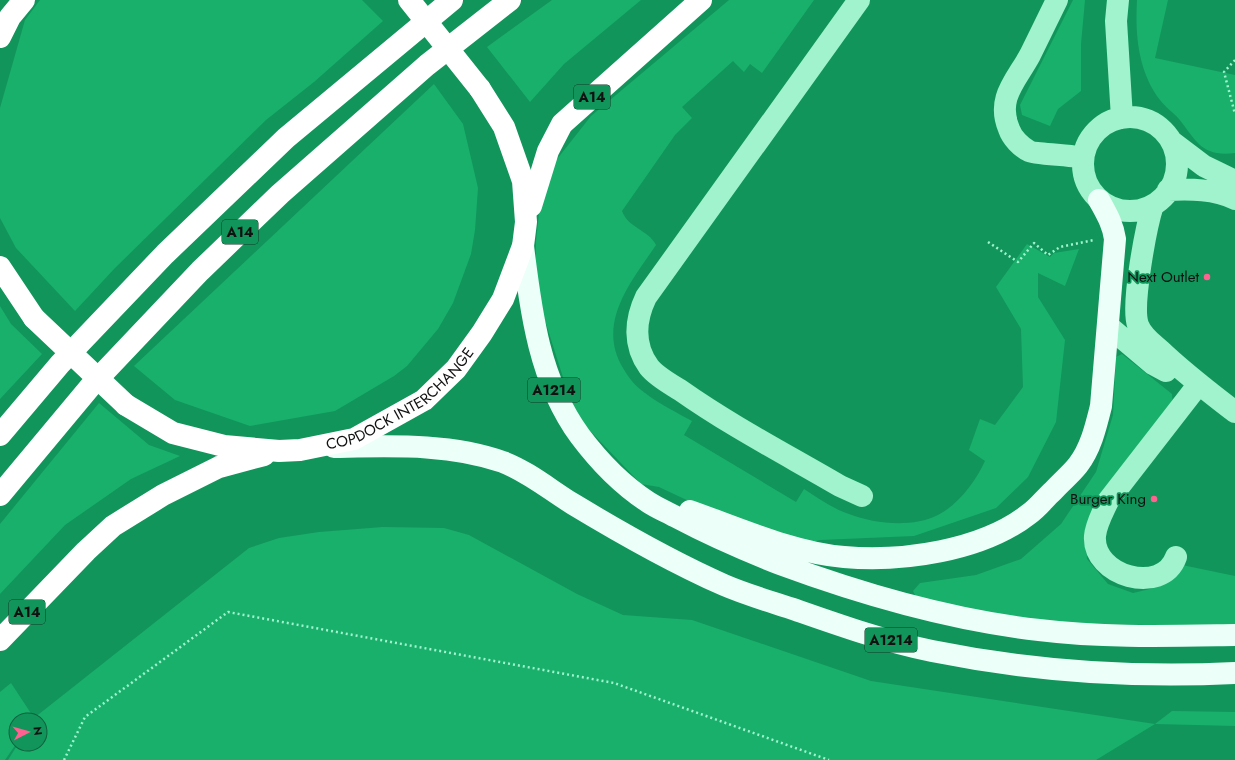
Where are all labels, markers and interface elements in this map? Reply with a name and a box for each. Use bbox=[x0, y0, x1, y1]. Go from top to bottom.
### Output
road number: A14 bbox=[574, 85, 610, 109]
road number: A14 bbox=[222, 220, 258, 244]
place label: Next Outlet bbox=[1127, 266, 1199, 288]
marker: Next Outlet bbox=[1202, 272, 1212, 282]
street label: COPDOCK INTERCHANGE bbox=[324, 343, 479, 455]
road number: A1214 bbox=[528, 378, 580, 402]
place label: Burger King bbox=[1070, 488, 1146, 510]
marker: Burger King bbox=[1149, 494, 1159, 504]
road number: A14 bbox=[9, 600, 45, 624]
road number: A1214 bbox=[865, 628, 917, 652]
north arrow bbox=[8, 712, 48, 752]
text: N bbox=[30, 726, 46, 736]

